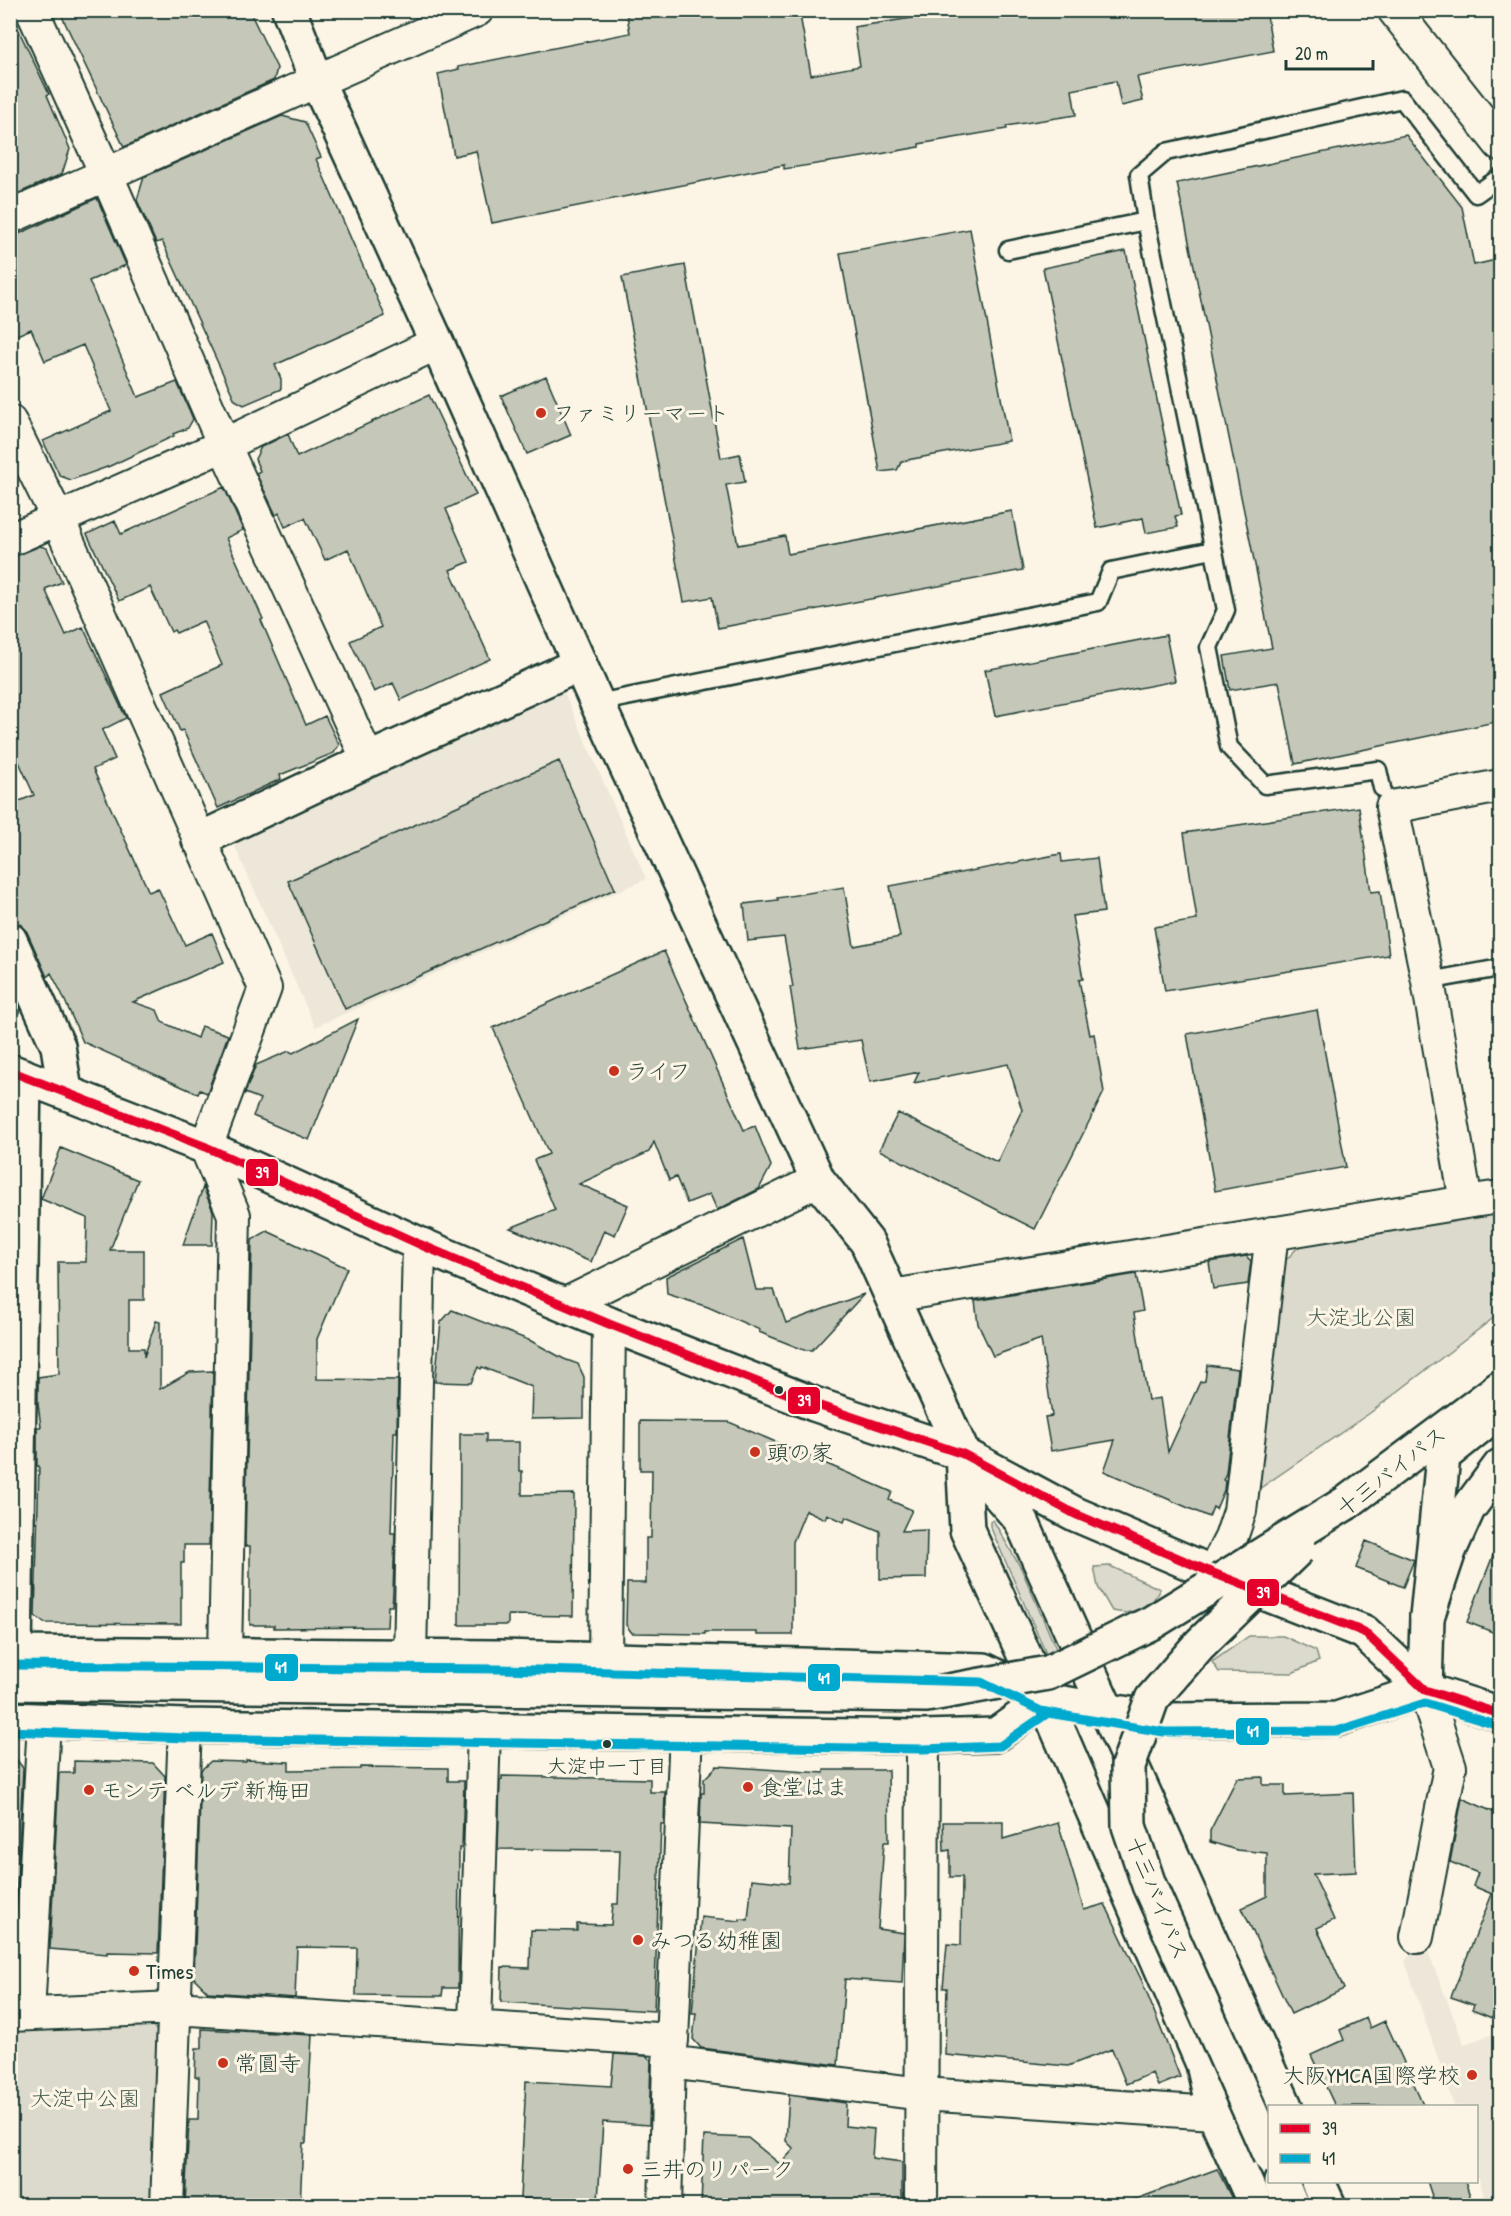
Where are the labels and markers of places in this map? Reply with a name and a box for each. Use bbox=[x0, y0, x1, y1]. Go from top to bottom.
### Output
place label: ファミリーマート bbox=[553, 398, 729, 428]
marker: ファミリーマート bbox=[534, 406, 548, 420]
place label: ライフ bbox=[626, 1056, 691, 1086]
marker: ライフ bbox=[607, 1064, 621, 1078]
unlabelled marker bbox=[773, 1384, 785, 1396]
place label: 頭の家 bbox=[767, 1437, 833, 1467]
marker: 頭の家 bbox=[748, 1445, 762, 1459]
marker: 大淀中一丁目 bbox=[601, 1738, 613, 1750]
place label: 大淀中一丁目 bbox=[547, 1752, 667, 1779]
place label: 食堂はま bbox=[760, 1772, 848, 1802]
place label: モンテ ベルデ 新梅田 bbox=[101, 1775, 310, 1805]
marker: 食堂はま bbox=[741, 1780, 755, 1794]
marker: モンテ ベルデ 新梅田 bbox=[82, 1783, 96, 1797]
place label: みつる幼稚園 bbox=[650, 1925, 782, 1955]
marker: みつる幼稚園 bbox=[631, 1933, 645, 1947]
place label: Times bbox=[146, 1956, 193, 1986]
marker: Times bbox=[127, 1964, 141, 1978]
place label: 常圓寺 bbox=[235, 2048, 301, 2078]
marker: 常圓寺 bbox=[216, 2056, 230, 2070]
place label: 大阪YMCA国際学校 bbox=[1282, 2060, 1460, 2090]
marker: 大阪YMCA国際学校 bbox=[1465, 2068, 1479, 2082]
place label: 三井のリパーク bbox=[640, 2154, 794, 2184]
marker: 三井のリパーク bbox=[621, 2162, 635, 2176]

